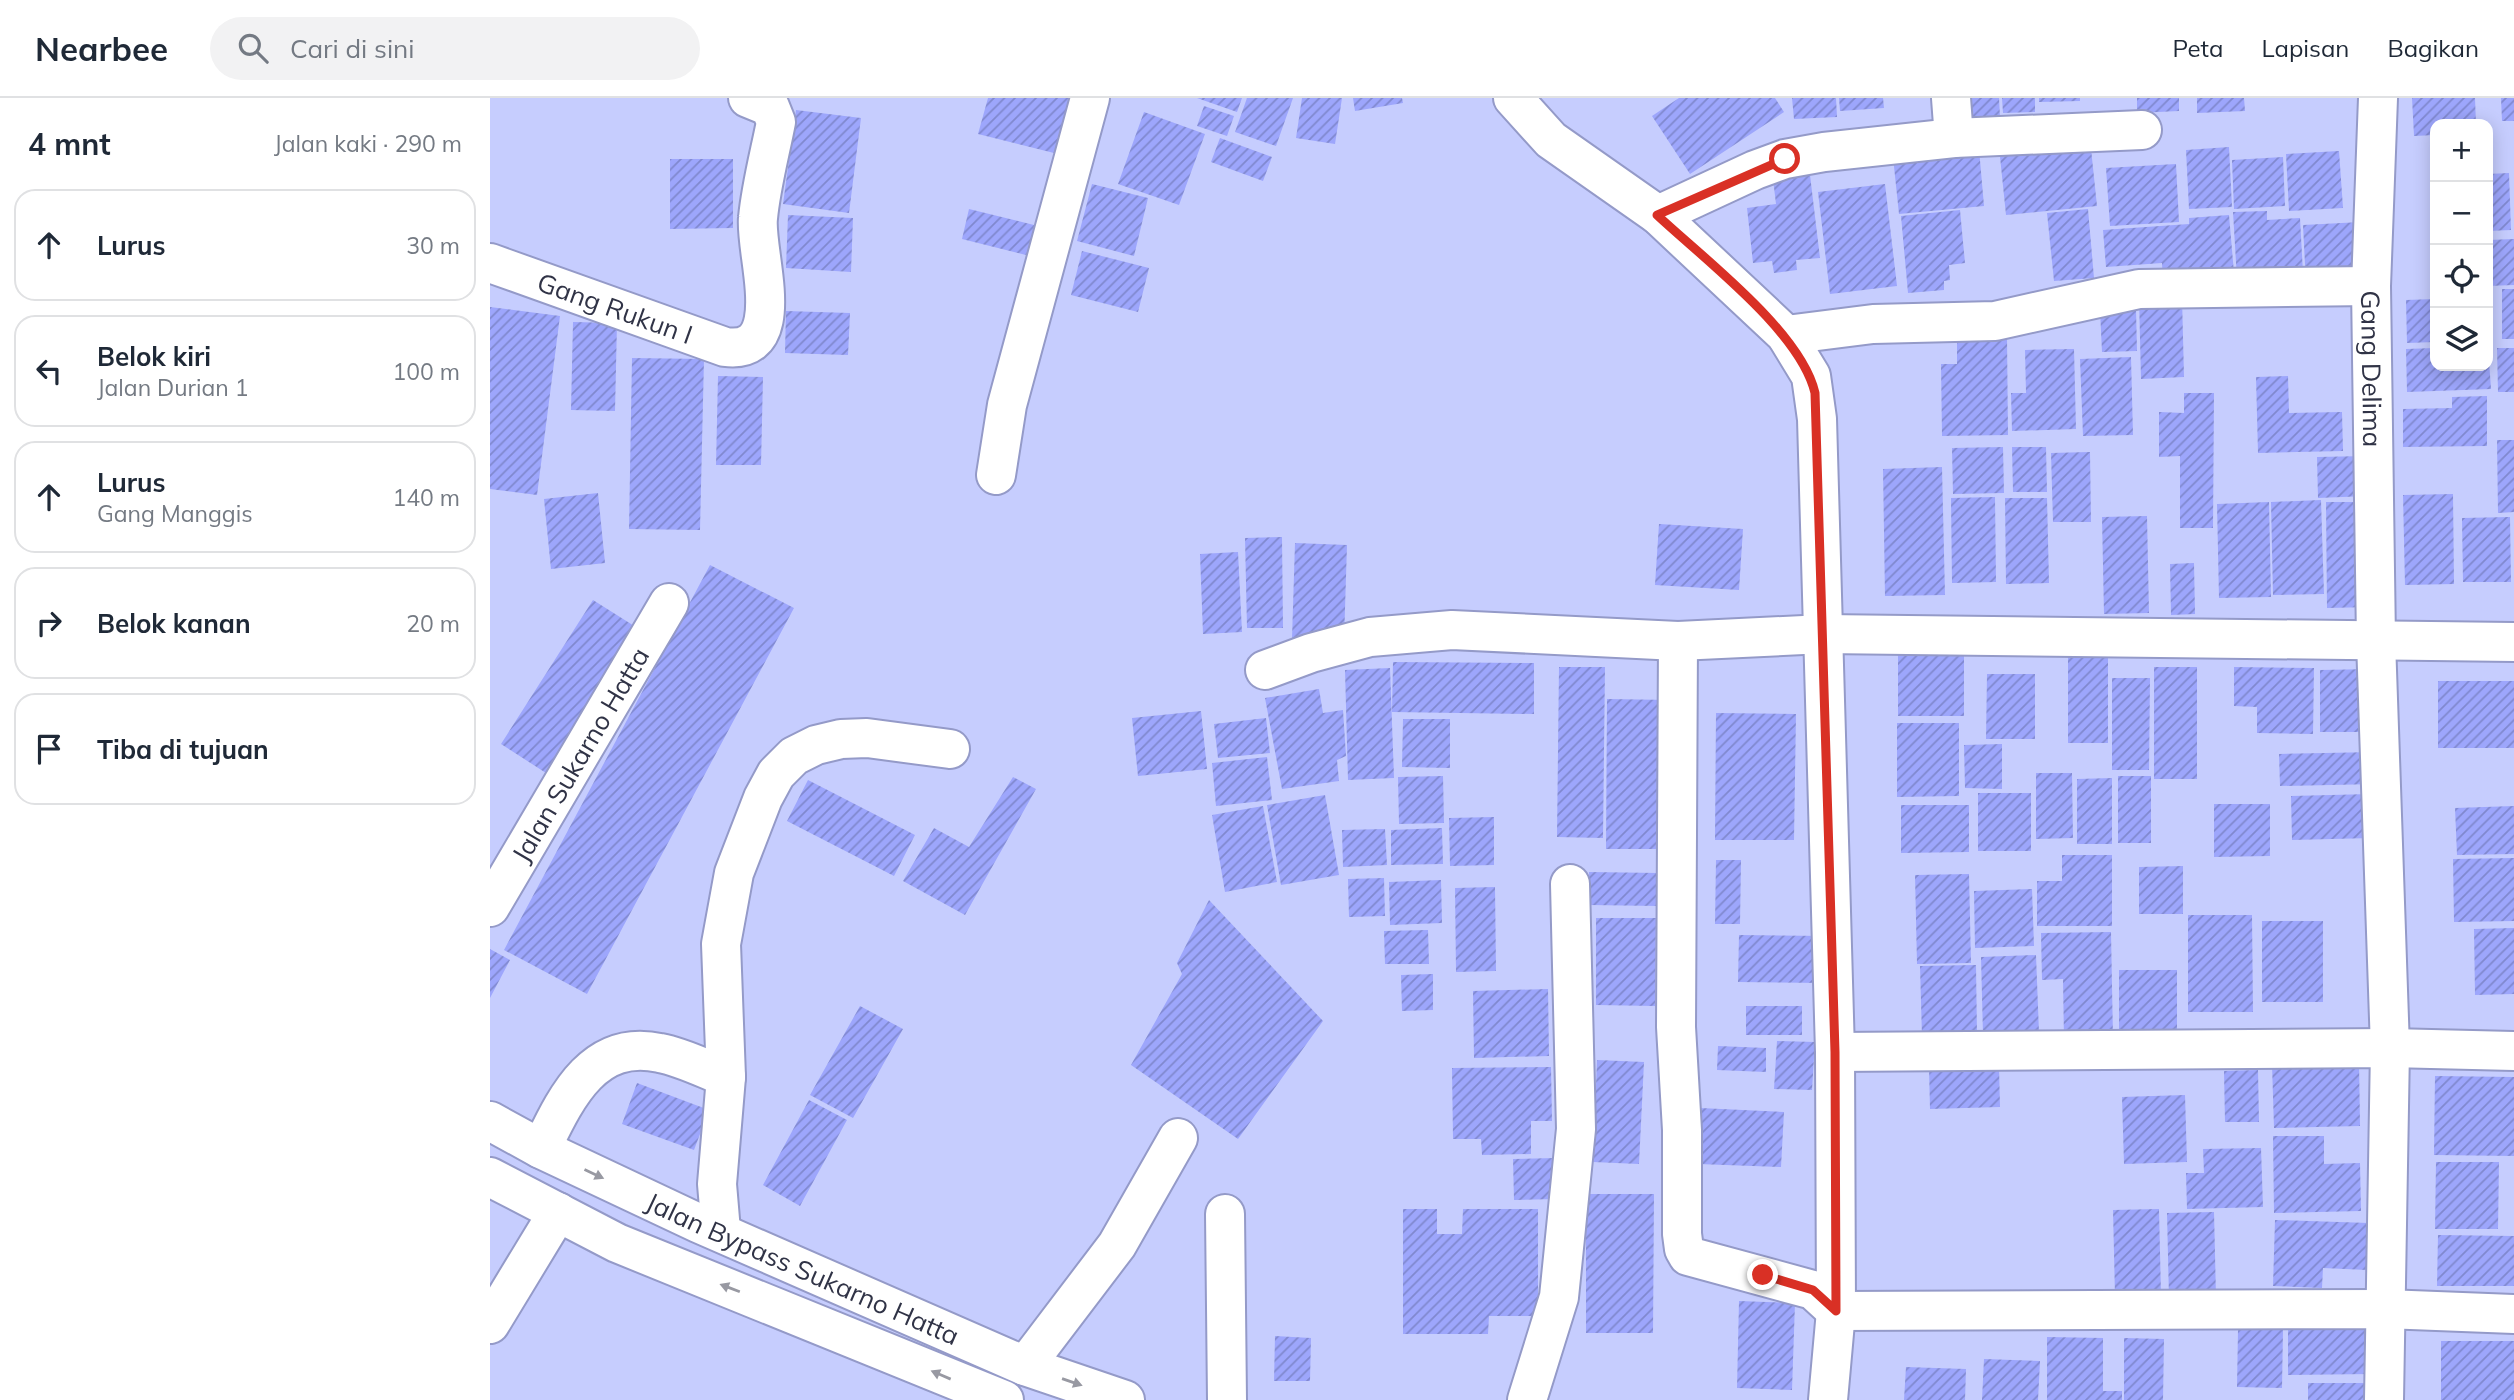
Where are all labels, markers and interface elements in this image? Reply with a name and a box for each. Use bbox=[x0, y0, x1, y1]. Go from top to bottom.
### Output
search box bbox=[210, 17, 700, 80]
text: Nearbee bbox=[35, 28, 168, 69]
icon: search bbox=[234, 29, 272, 67]
text: Cari di sini bbox=[290, 32, 415, 65]
text: Peta bbox=[2172, 33, 2223, 63]
text: Lapisan bbox=[2261, 33, 2349, 63]
text: Bagikan bbox=[2387, 33, 2479, 63]
map controls bbox=[2430, 119, 2493, 371]
button: + bbox=[2430, 119, 2493, 182]
text: 4 mnt bbox=[28, 125, 111, 163]
text: Jalan kaki · 290 m bbox=[274, 129, 462, 158]
route start bbox=[1769, 143, 1800, 174]
button: − bbox=[2430, 182, 2493, 245]
icon: ahead bbox=[30, 226, 68, 264]
text: Lurus bbox=[97, 229, 166, 262]
text: 30 m bbox=[406, 231, 460, 260]
button: locate bbox=[2430, 245, 2493, 308]
street label: Gang Rukun I bbox=[533, 265, 697, 351]
street label: Gang Delima bbox=[2355, 290, 2390, 447]
button: layers bbox=[2430, 308, 2493, 371]
text: Belok kiri bbox=[97, 340, 211, 373]
icon: left bbox=[30, 352, 68, 390]
text: 100 m bbox=[392, 357, 460, 386]
text: Jalan Durian 1 bbox=[97, 373, 248, 402]
text: Lurus bbox=[97, 466, 166, 499]
icon: ahead bbox=[30, 478, 68, 516]
text: 140 m bbox=[392, 483, 460, 512]
text: Gang Manggis bbox=[97, 499, 253, 528]
icon: right bbox=[30, 604, 68, 642]
text: Belok kanan bbox=[97, 607, 251, 640]
text: 20 m bbox=[406, 609, 460, 638]
street label: Jalan Sukarno Hatta bbox=[504, 641, 656, 868]
icon: arrive bbox=[30, 730, 68, 768]
text: Tiba di tujuan bbox=[97, 733, 269, 766]
one-way arrow bbox=[584, 1169, 605, 1180]
street label: Jalan Bypass Sukarno Hatta bbox=[641, 1185, 965, 1352]
route end bbox=[1747, 1259, 1778, 1290]
one-way arrow bbox=[720, 1283, 741, 1294]
one-way arrow bbox=[930, 1369, 951, 1380]
one-way arrow bbox=[1062, 1377, 1083, 1388]

